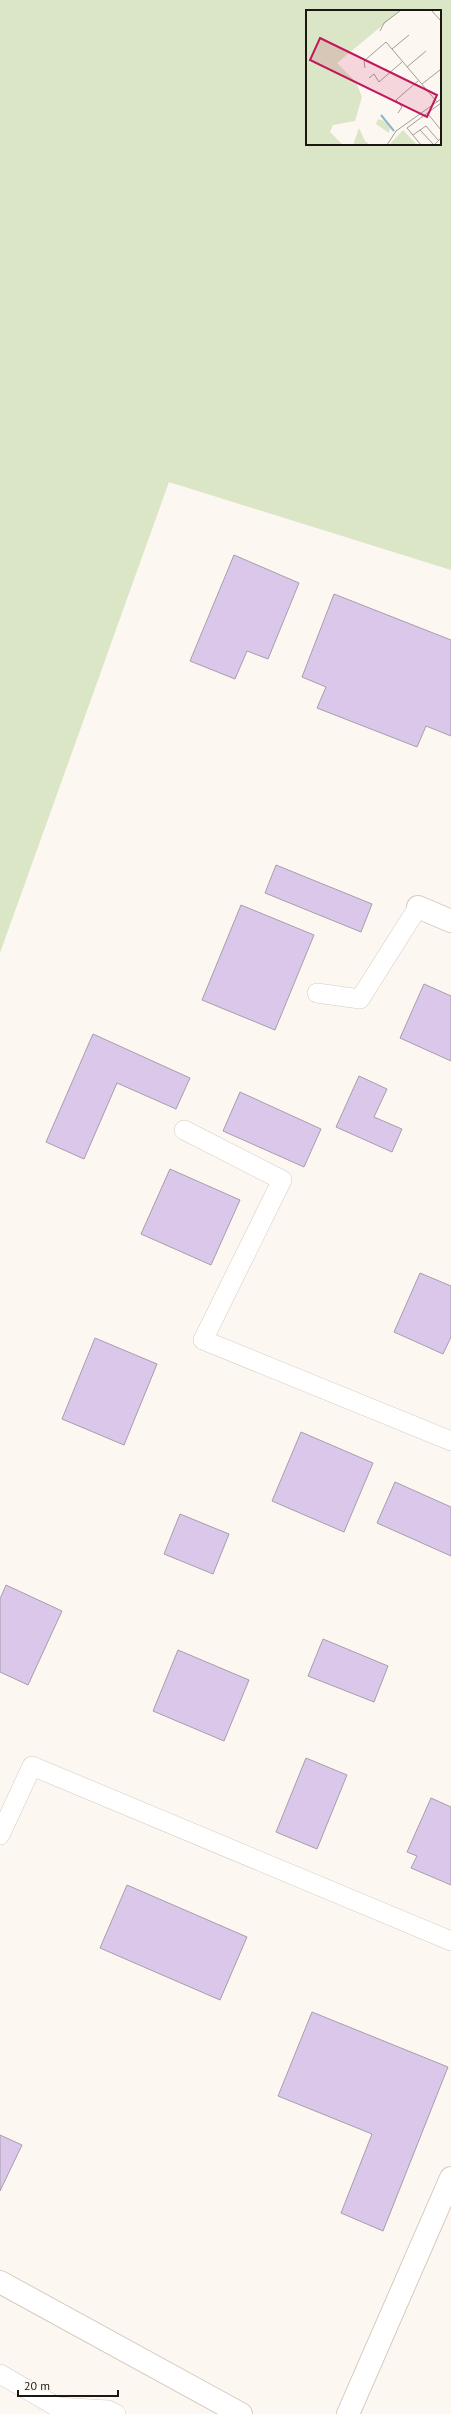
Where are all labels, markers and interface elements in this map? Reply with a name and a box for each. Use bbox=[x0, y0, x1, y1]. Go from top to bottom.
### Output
inset map bbox=[306, 10, 441, 145]
scale bar bbox=[18, 2372, 118, 2398]
text: 20 m bbox=[24, 2378, 50, 2393]

